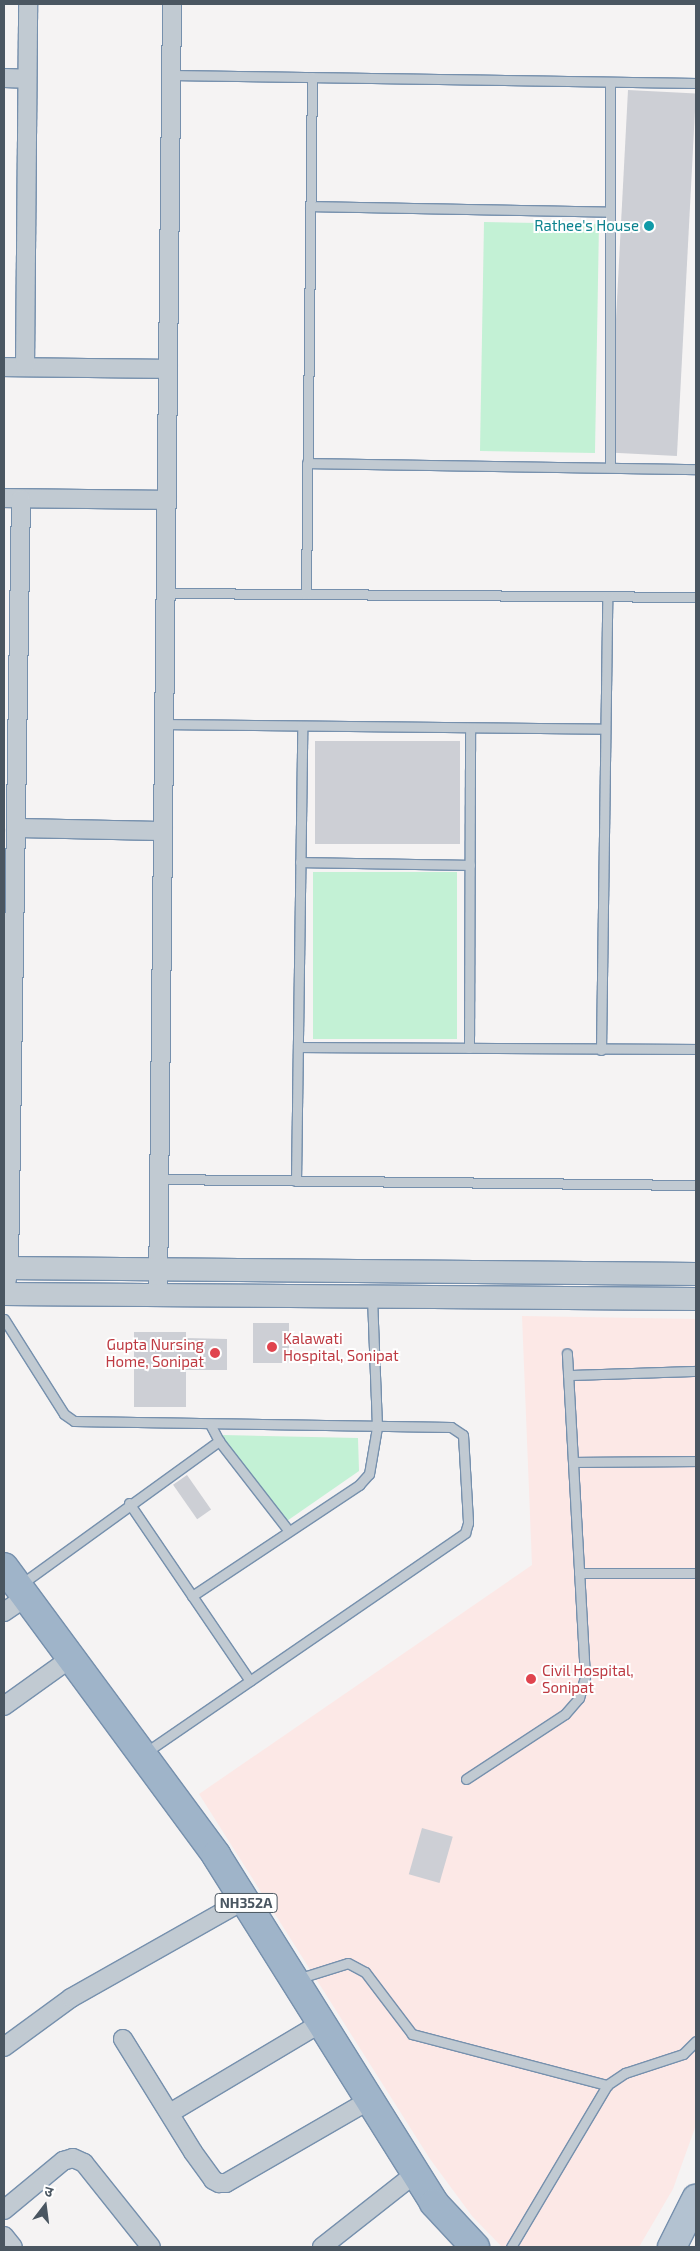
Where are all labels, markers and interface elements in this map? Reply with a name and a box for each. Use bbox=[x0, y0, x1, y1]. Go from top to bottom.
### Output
place label: Rathee's House bbox=[534, 217, 639, 235]
marker: Rathee's House bbox=[643, 220, 655, 232]
place label: Kalawati Hospital, Sonipat bbox=[283, 1329, 399, 1364]
place label: Gupta Nursing Home, Sonipat bbox=[105, 1335, 204, 1370]
marker: Kalawati Hospital, Sonipat bbox=[265, 1340, 279, 1354]
marker: Gupta Nursing Home, Sonipat bbox=[208, 1346, 222, 1360]
place label: Civil Hospital, Sonipat bbox=[542, 1661, 634, 1696]
marker: Civil Hospital, Sonipat bbox=[524, 1672, 538, 1686]
road number: NH352A bbox=[214, 1892, 278, 1915]
north arrow bbox=[20, 2181, 70, 2231]
text: उ bbox=[43, 2182, 55, 2200]

